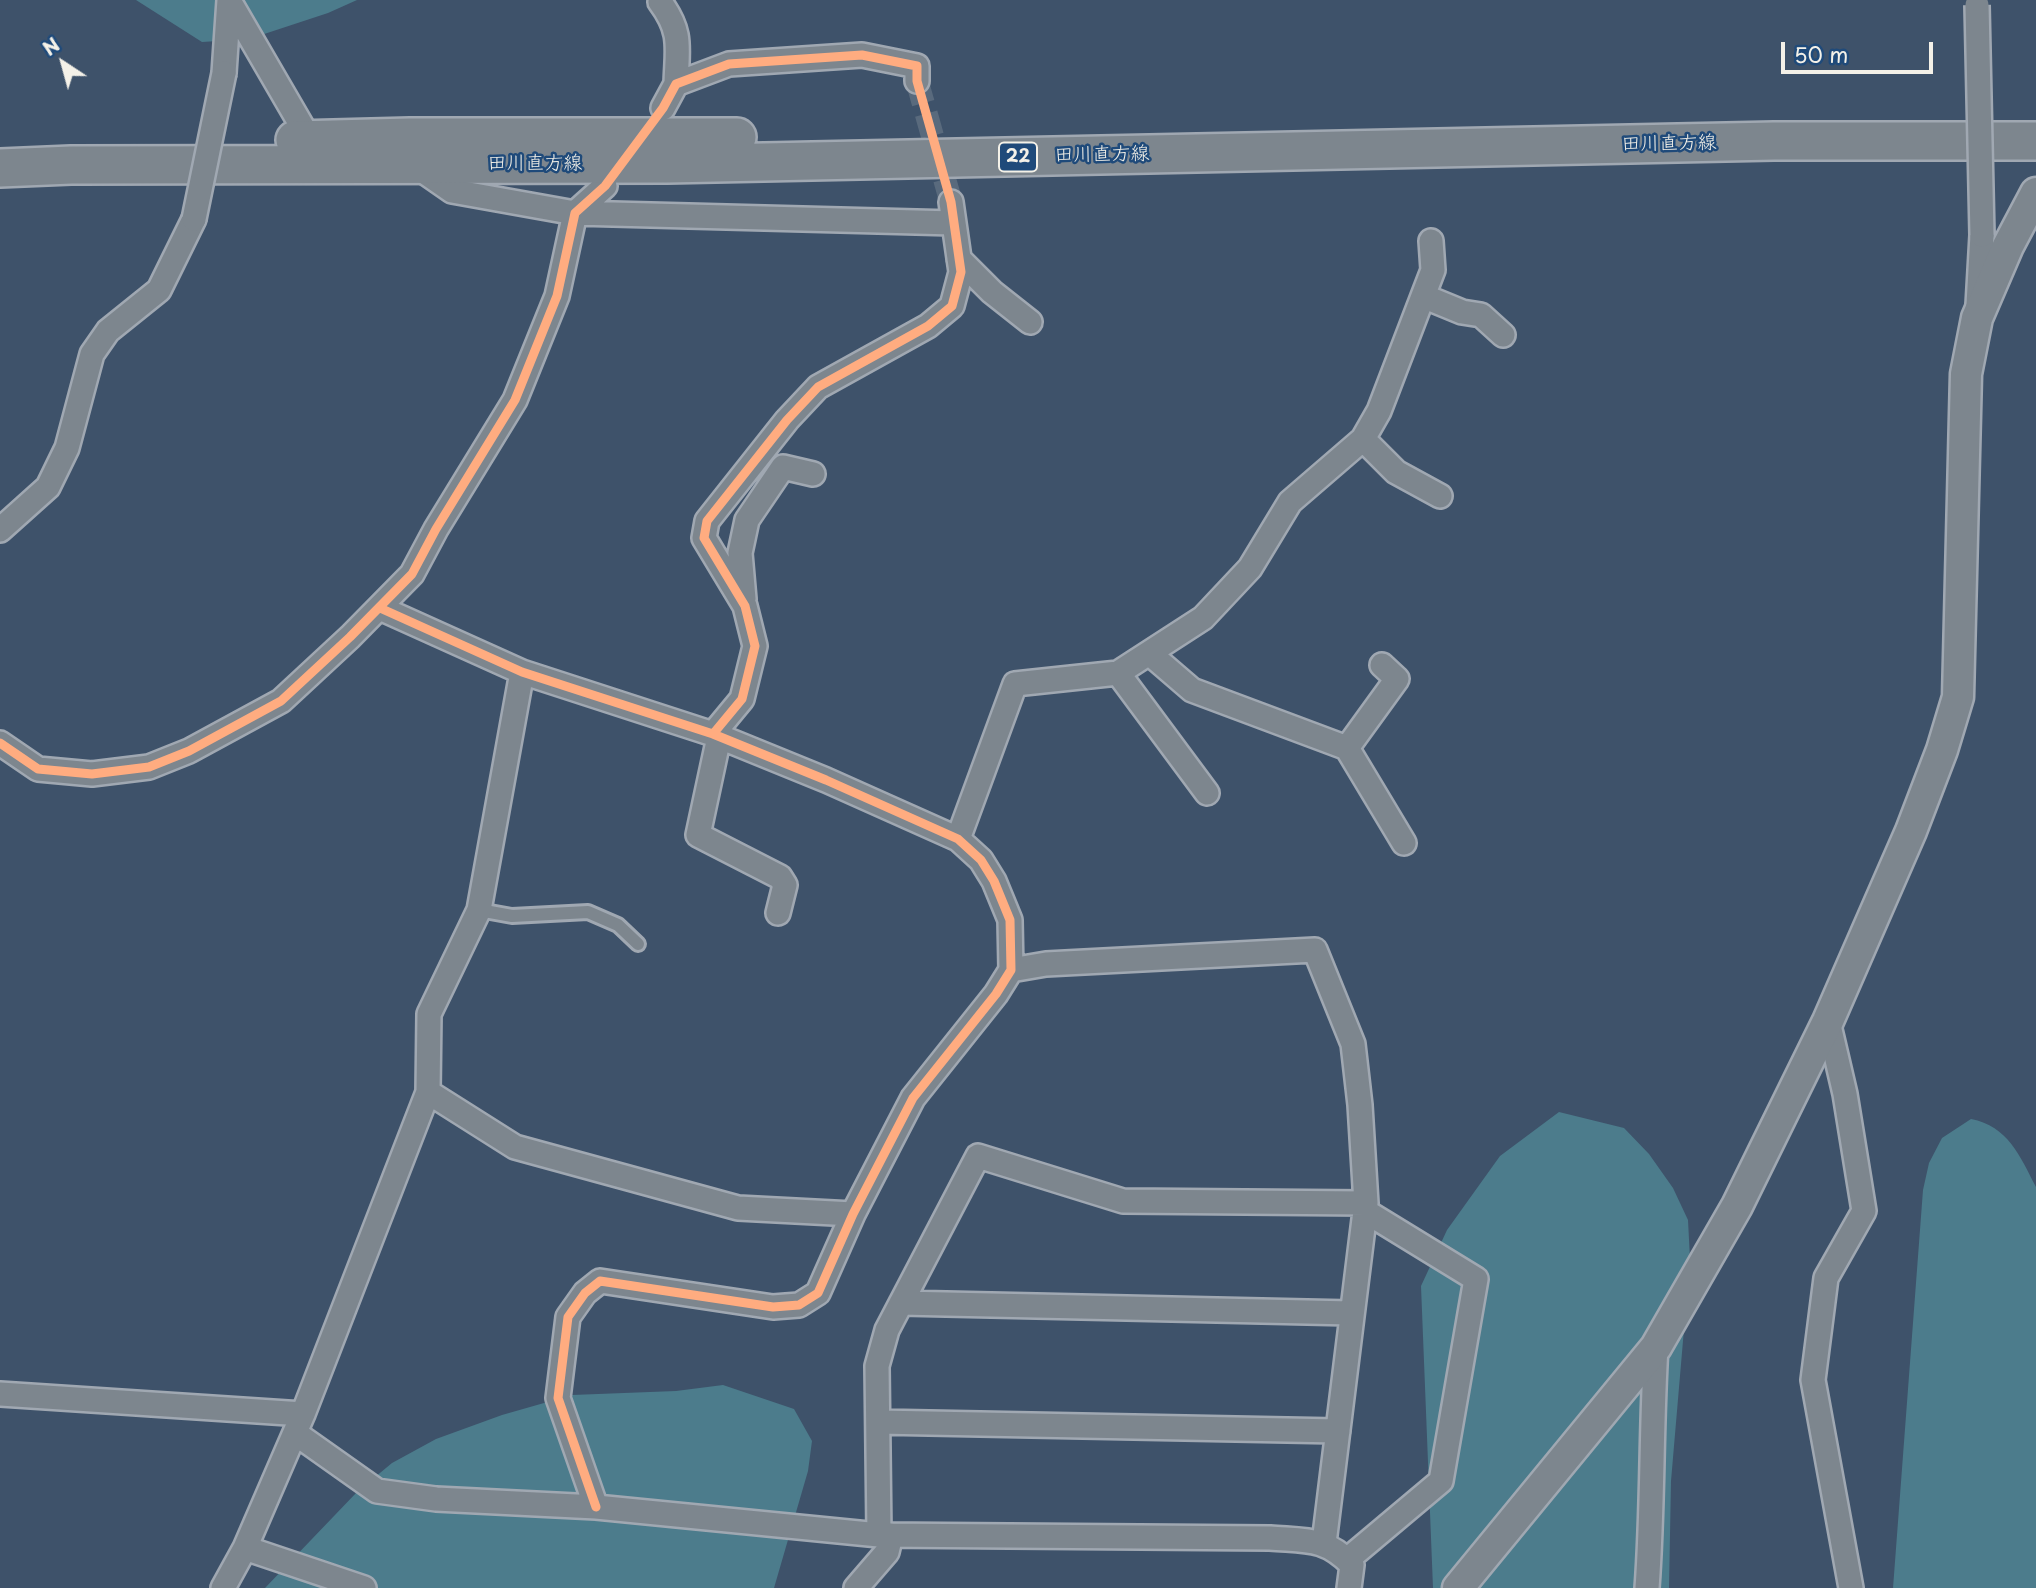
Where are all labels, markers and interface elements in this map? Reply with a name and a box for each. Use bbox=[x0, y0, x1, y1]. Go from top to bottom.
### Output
north arrow bbox=[28, 28, 98, 98]
scale bar bbox=[1784, 28, 1936, 72]
text: N bbox=[36, 30, 65, 62]
text: 50 m bbox=[1794, 38, 1848, 70]
street label: 田川直方線 bbox=[1621, 132, 1717, 156]
road number: 22 bbox=[999, 142, 1037, 172]
street label: 田川直方線 bbox=[1054, 143, 1150, 167]
street label: 田川直方線 bbox=[488, 153, 582, 175]

